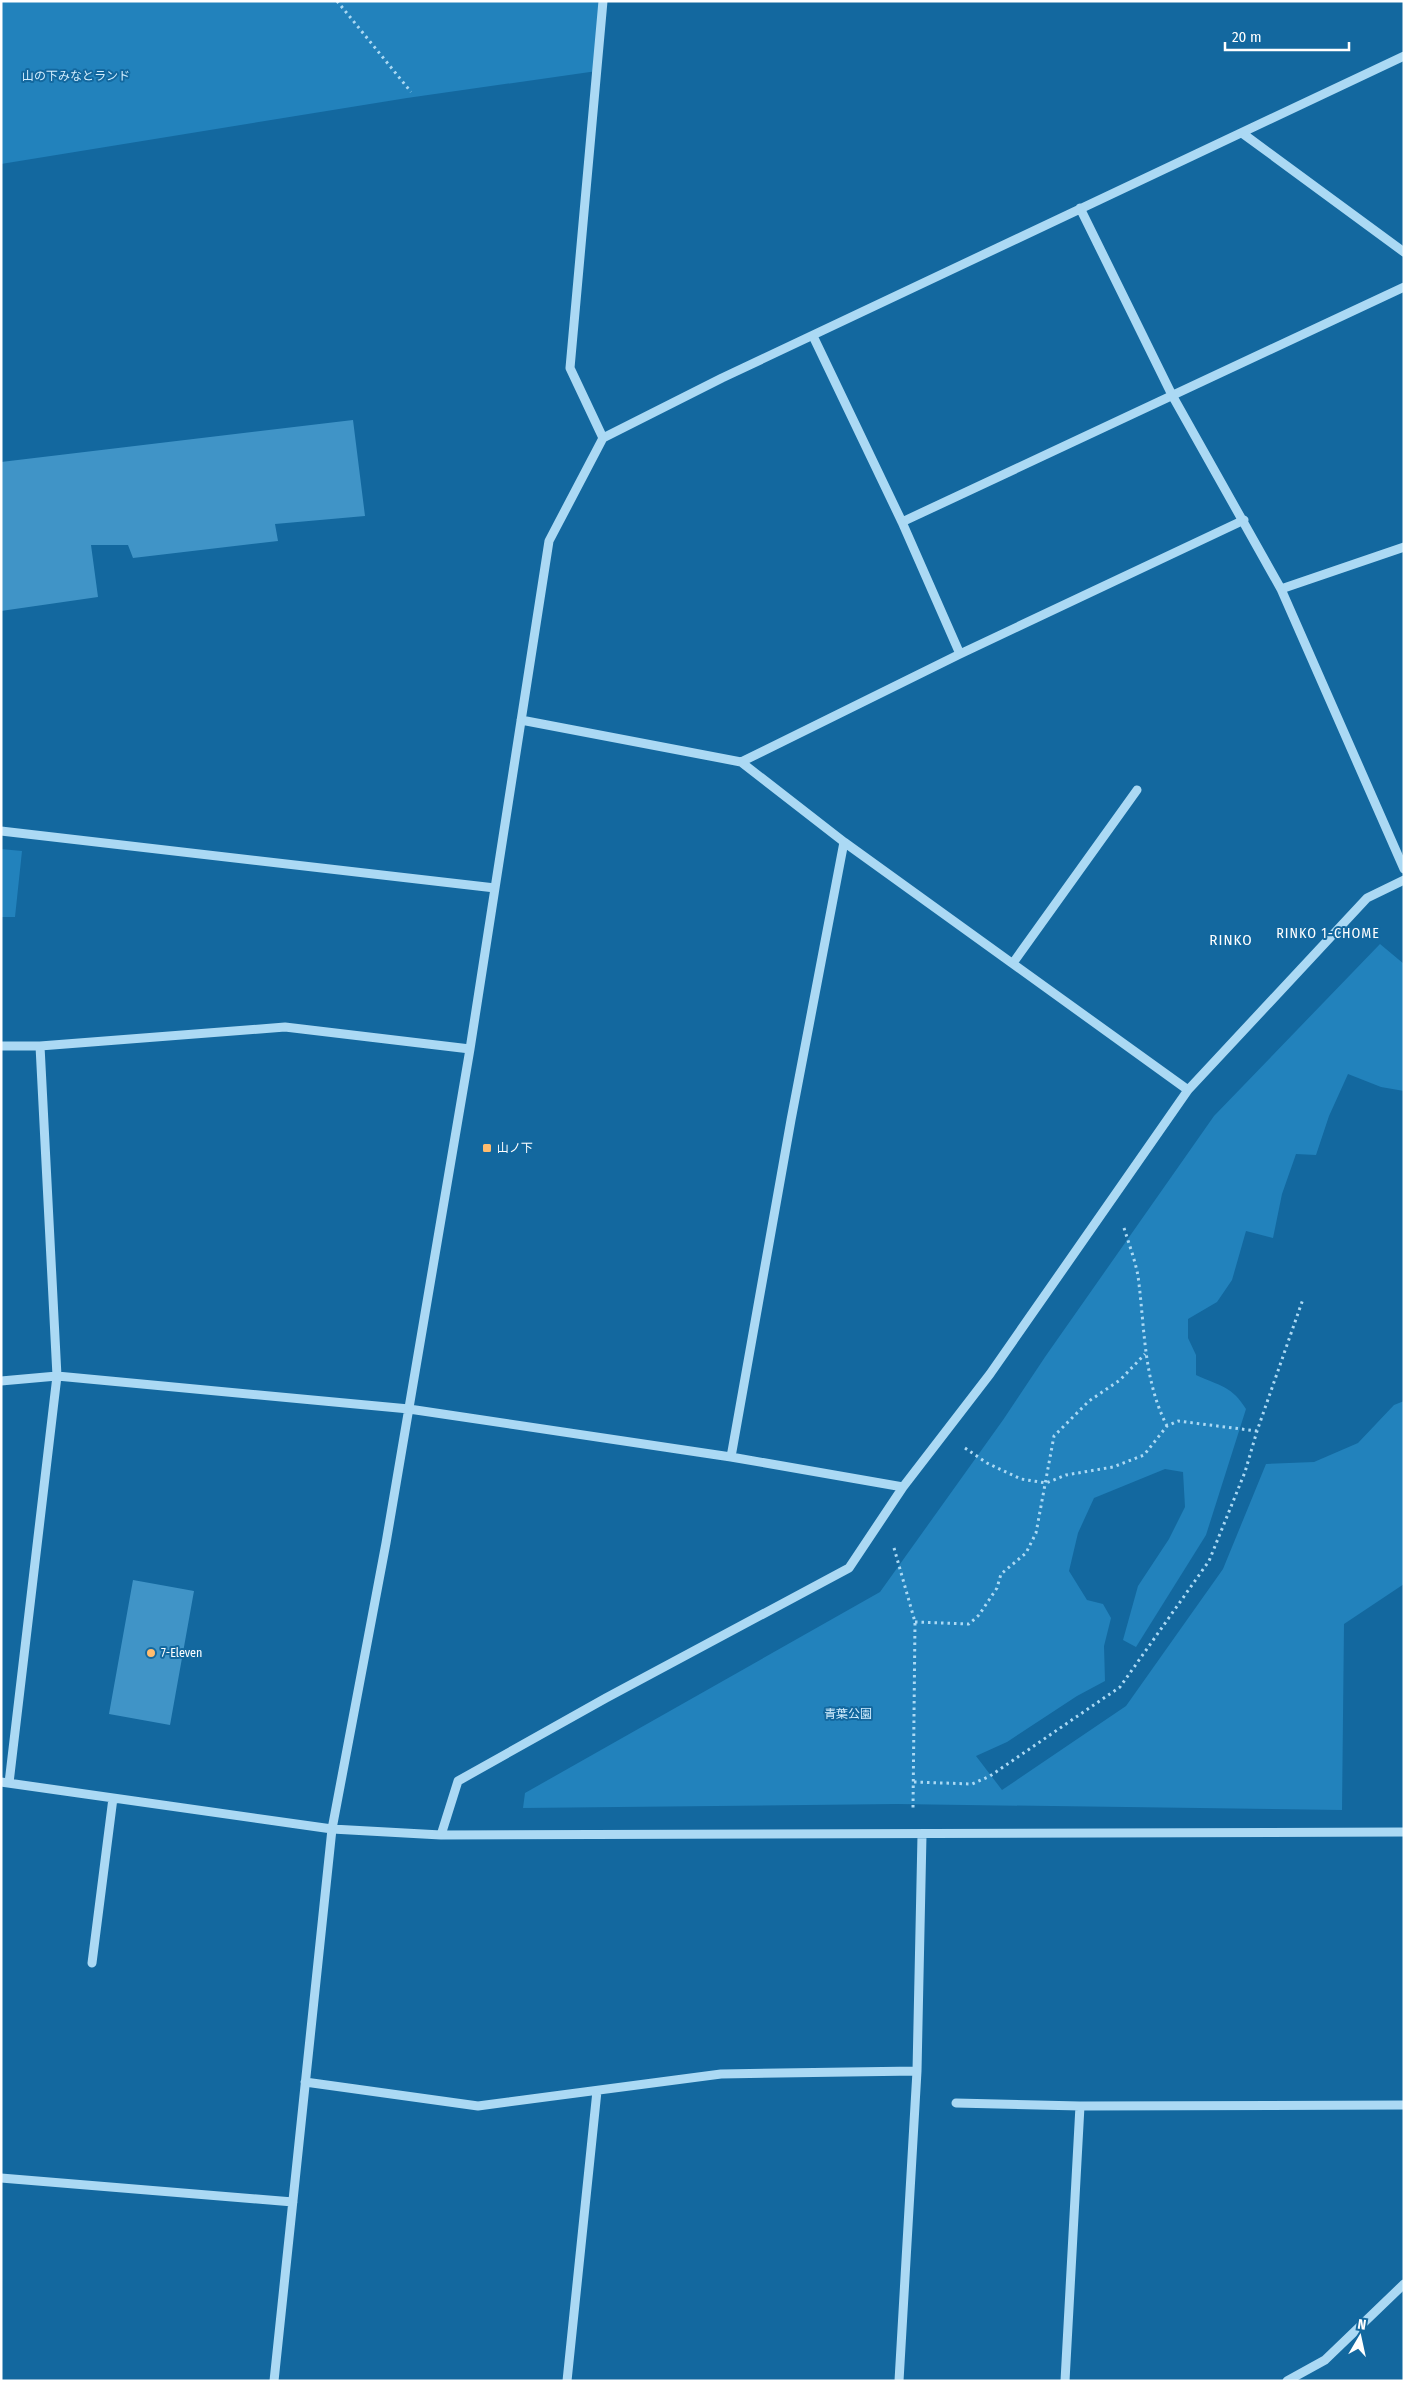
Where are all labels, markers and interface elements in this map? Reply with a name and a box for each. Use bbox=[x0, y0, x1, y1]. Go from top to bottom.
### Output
scale bar bbox=[1225, 20, 1349, 52]
text: 20 m bbox=[1232, 28, 1262, 46]
park label: 山の下みなとランド bbox=[22, 69, 130, 83]
district label: RINKO 1-CHOME bbox=[1276, 925, 1380, 942]
district label: RINKO bbox=[1209, 931, 1253, 949]
place label: 山ノ下 bbox=[497, 1141, 533, 1155]
marker: 山ノ下 bbox=[481, 1142, 493, 1154]
place label: 7-Eleven bbox=[161, 1646, 202, 1660]
marker: 7-Eleven bbox=[145, 1647, 157, 1659]
park label: 青葉公園 bbox=[824, 1707, 872, 1721]
north arrow bbox=[1335, 2312, 1385, 2362]
text: N bbox=[1356, 2316, 1367, 2334]

